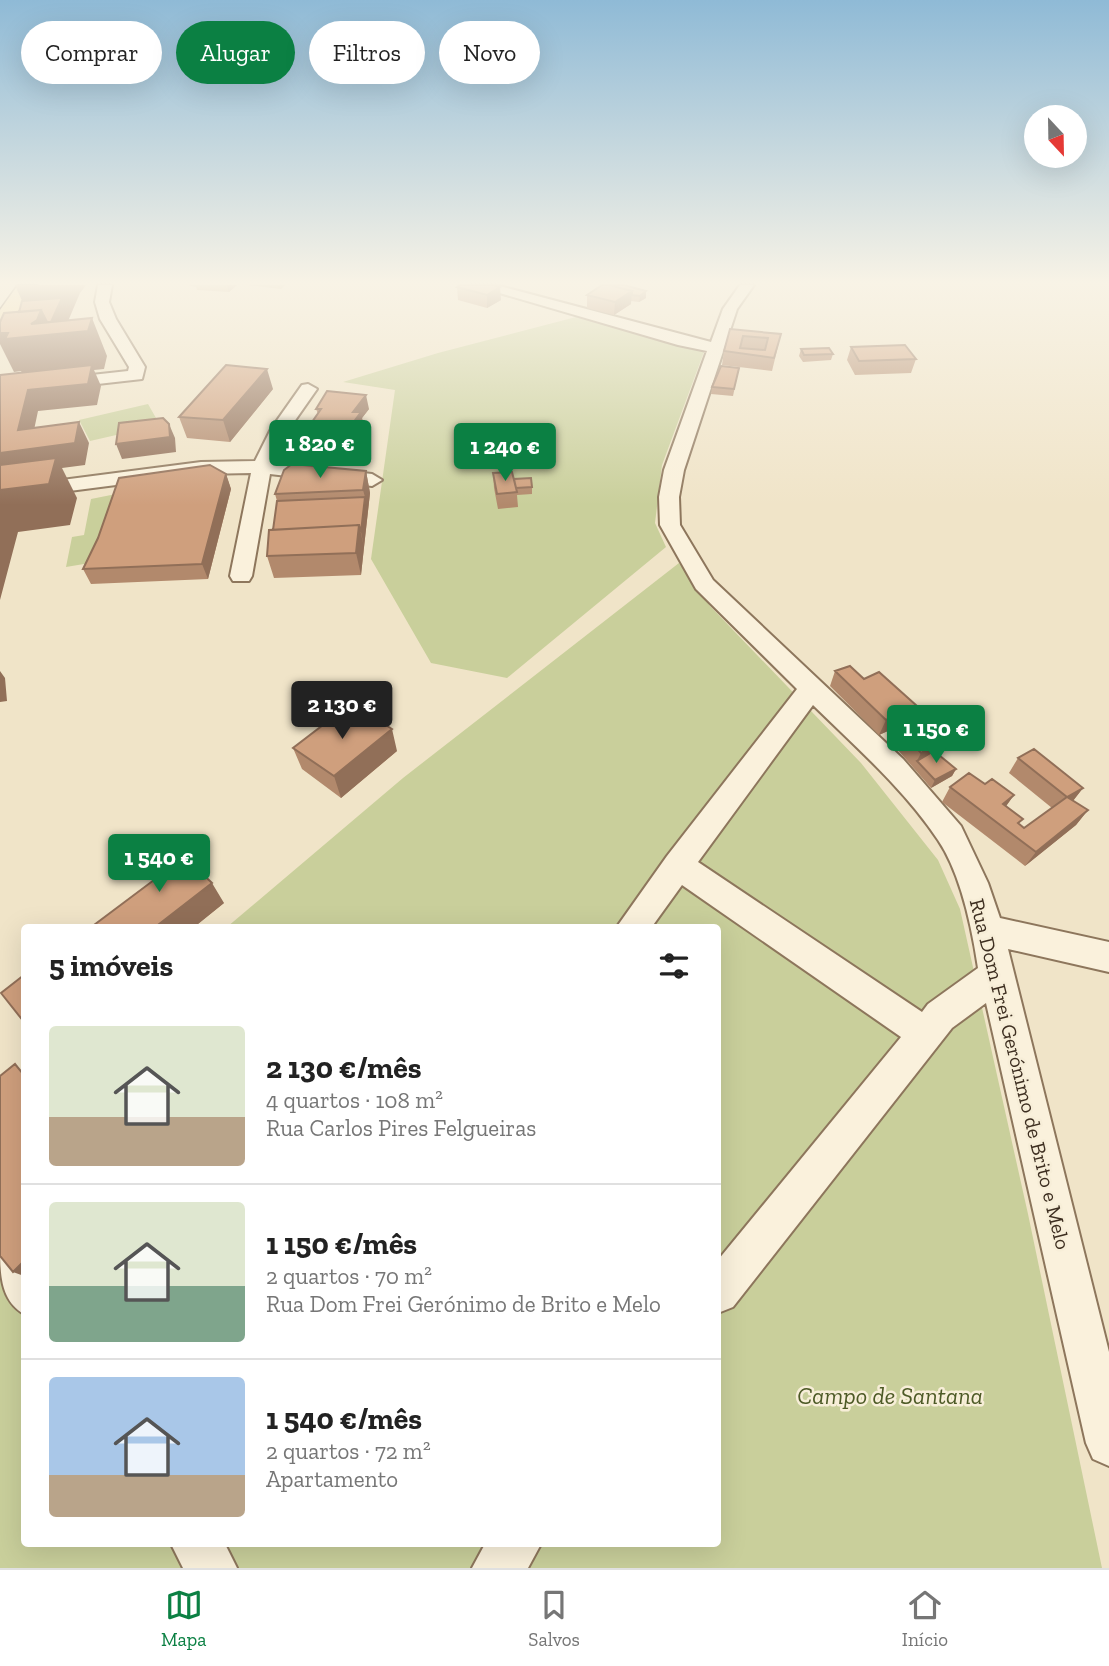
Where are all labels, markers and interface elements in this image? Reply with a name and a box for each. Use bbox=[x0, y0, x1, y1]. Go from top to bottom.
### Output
chip: Comprar bbox=[21, 21, 162, 84]
chip: Alugar bbox=[176, 21, 295, 84]
chip: Filtros bbox=[309, 21, 425, 84]
chip: Novo bbox=[439, 21, 540, 84]
north arrow bbox=[1024, 105, 1087, 168]
map controls bbox=[1024, 105, 1087, 168]
pin: 1 820 € bbox=[255, 420, 385, 480]
pin: 1 240 € bbox=[440, 424, 570, 483]
text: 1 820 € bbox=[285, 429, 355, 457]
text: 1 240 € bbox=[470, 432, 540, 460]
pin: 2 130 € bbox=[277, 682, 407, 741]
text: 2 130 € bbox=[307, 690, 377, 718]
pin: 1 150 € bbox=[871, 706, 1001, 765]
text: 1 150 € bbox=[903, 714, 969, 742]
pin: 1 540 € bbox=[94, 834, 224, 894]
text: 1 540 € bbox=[124, 843, 194, 871]
street label: Rua Dom Frei Gerónimo de Brito e Melo bbox=[965, 896, 1076, 1252]
icon: filters bbox=[655, 947, 693, 985]
text: 5 imóveis bbox=[49, 948, 173, 984]
text: 2 130 €/mês bbox=[266, 1050, 421, 1086]
icon: home bbox=[105, 1054, 189, 1138]
text: 4 quartos · 108 m² bbox=[266, 1086, 443, 1114]
text: Rua Carlos Pires Felgueiras bbox=[266, 1114, 536, 1142]
text: 1 150 €/mês bbox=[266, 1226, 417, 1262]
icon: home bbox=[105, 1230, 189, 1314]
text: 2 quartos · 70 m² bbox=[266, 1262, 432, 1290]
text: Rua Dom Frei Gerónimo de Brito e Melo bbox=[266, 1290, 661, 1318]
park label: Campo de Santana bbox=[797, 1381, 983, 1410]
text: 1 540 €/mês bbox=[266, 1401, 422, 1437]
icon: home bbox=[105, 1405, 189, 1489]
text: 2 quartos · 72 m² bbox=[266, 1437, 431, 1465]
text: Apartamento bbox=[266, 1465, 398, 1493]
tab: Mapa bbox=[161, 1586, 206, 1651]
tab: Salvos bbox=[528, 1586, 580, 1651]
tab: Início bbox=[902, 1586, 948, 1651]

